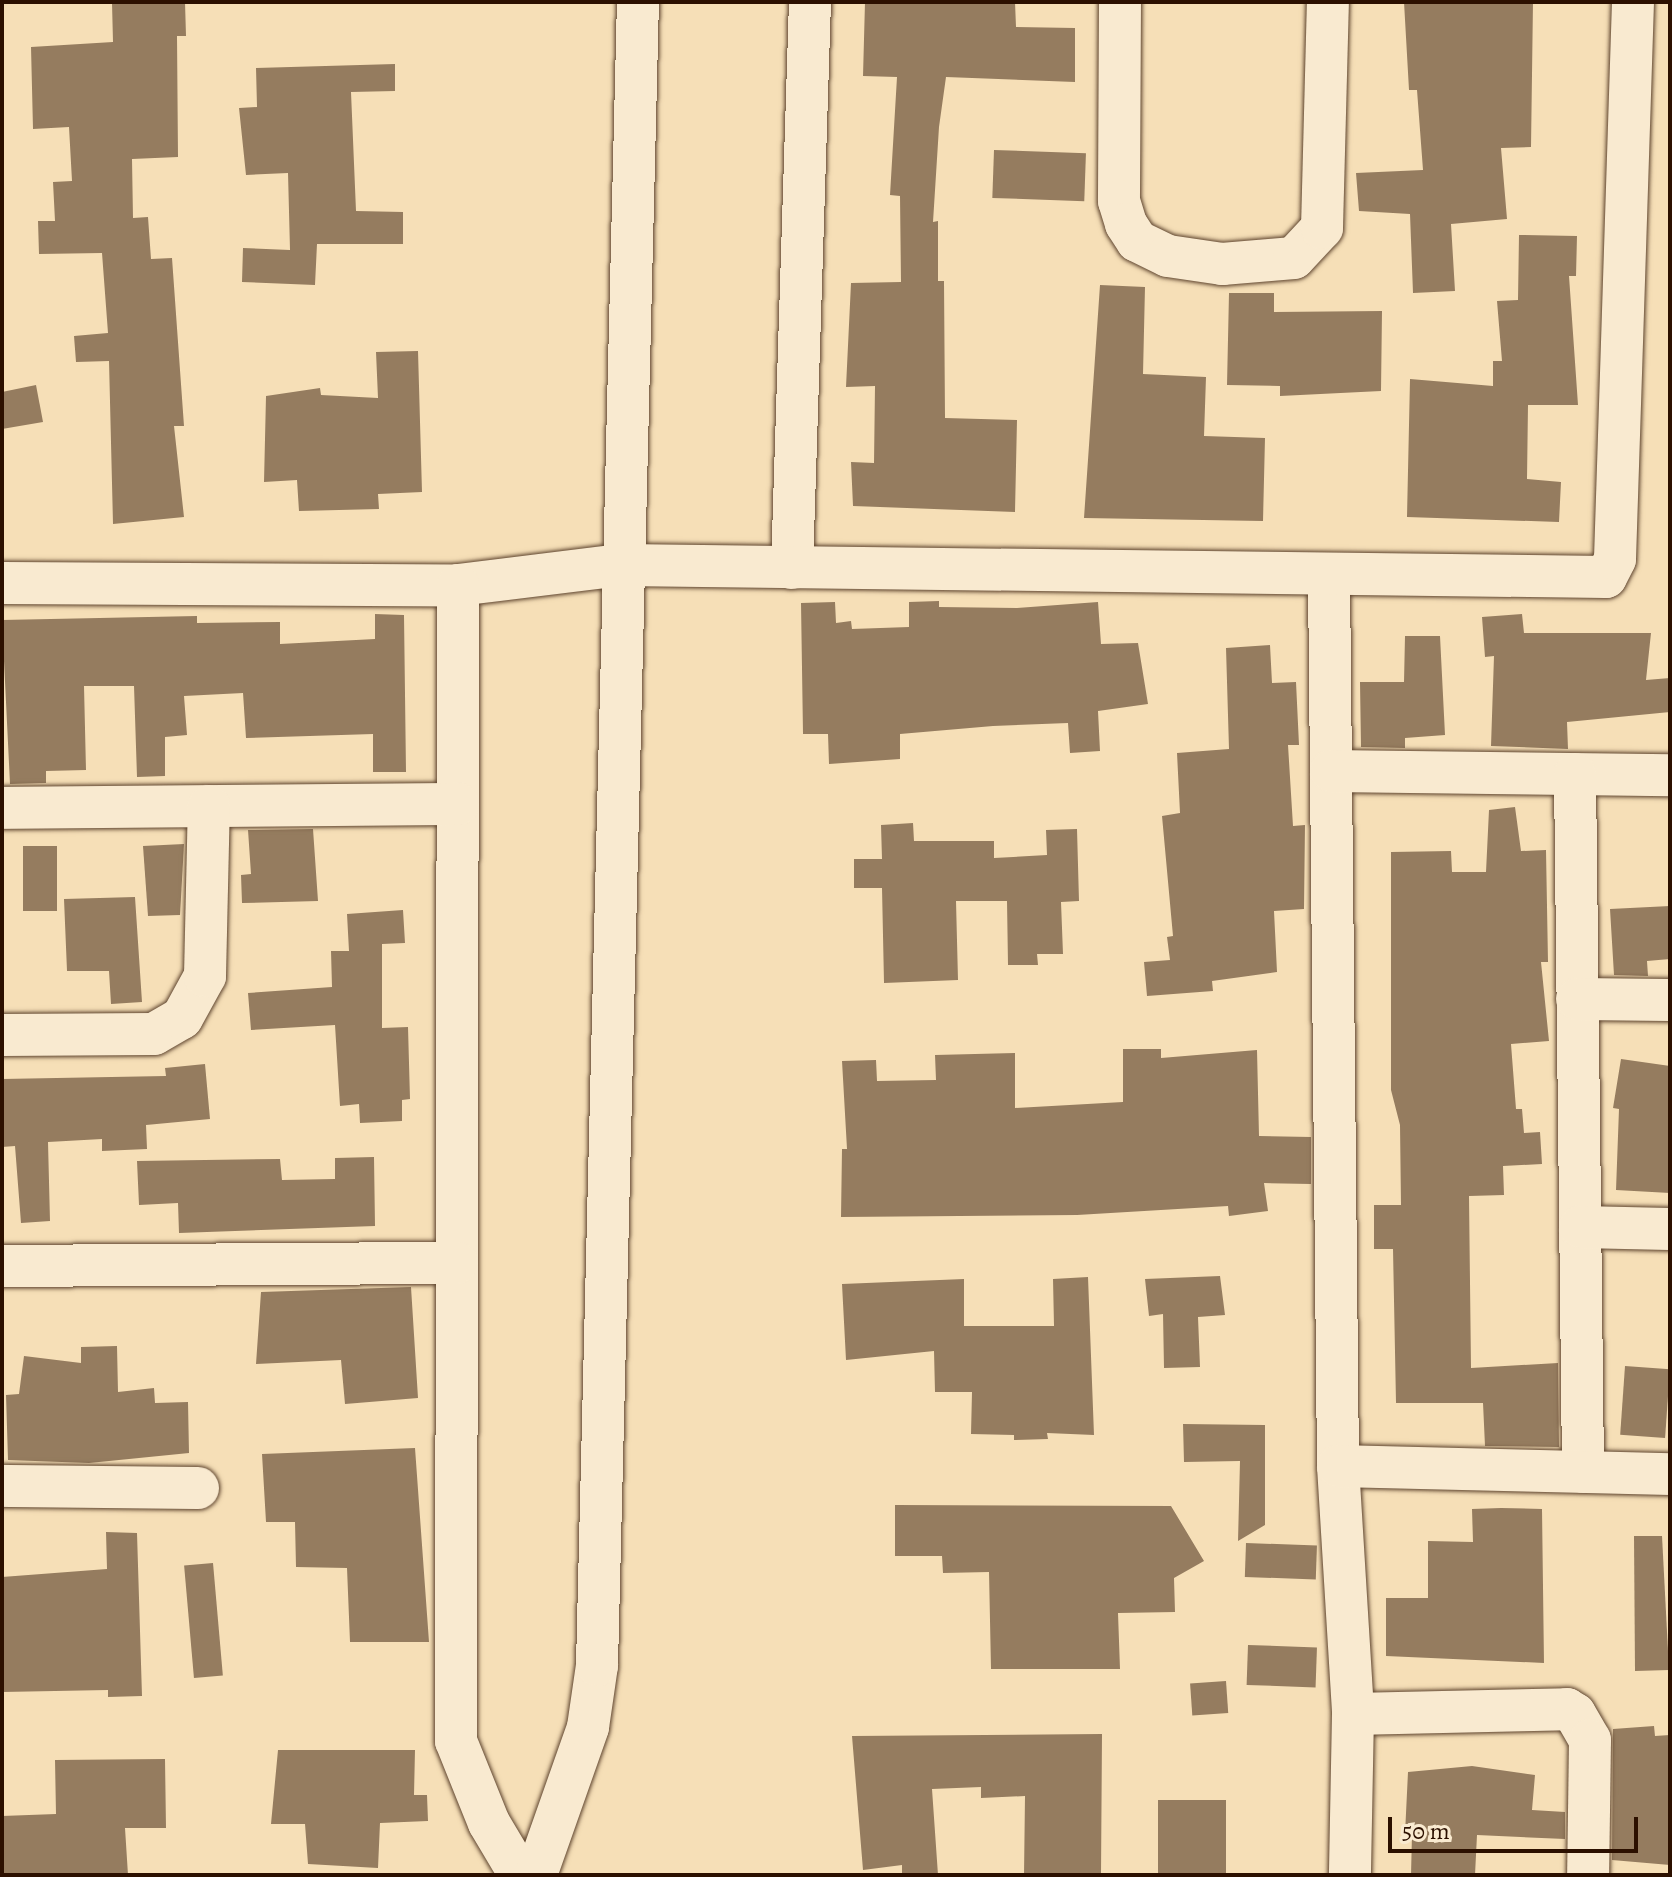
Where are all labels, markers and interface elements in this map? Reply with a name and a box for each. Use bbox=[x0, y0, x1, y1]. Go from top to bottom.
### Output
scale bar bbox=[1392, 1801, 1642, 1851]
text: 50 m bbox=[1402, 1815, 1450, 1847]

